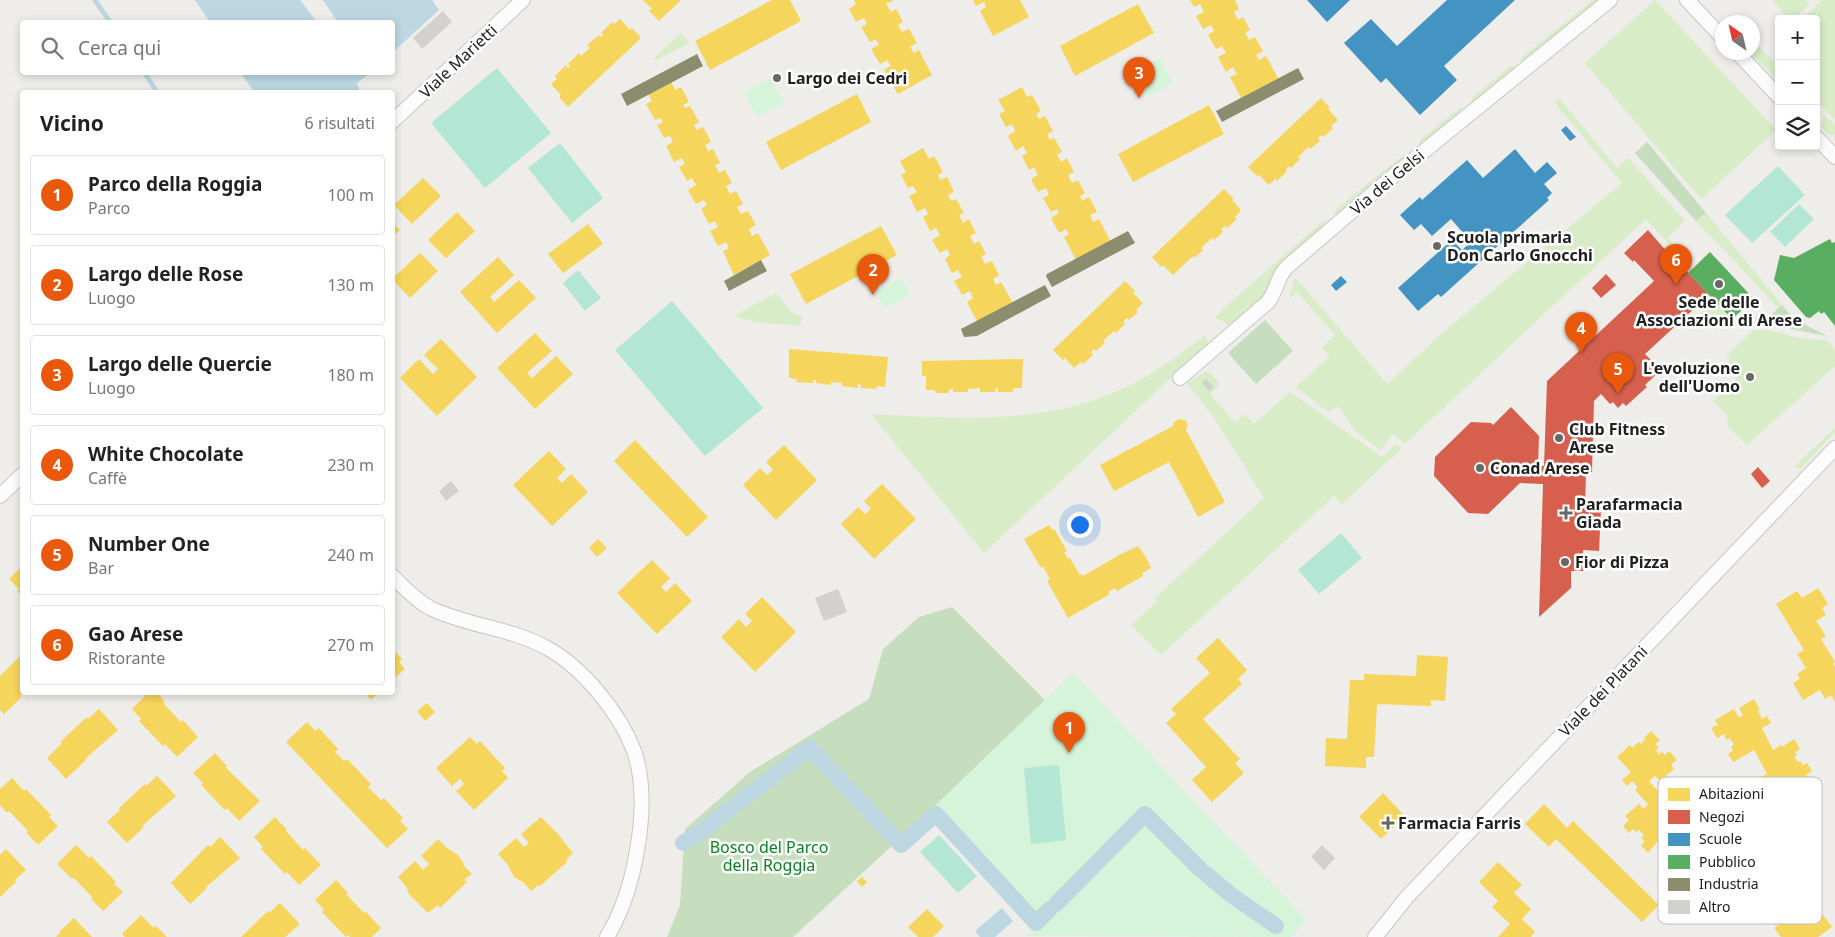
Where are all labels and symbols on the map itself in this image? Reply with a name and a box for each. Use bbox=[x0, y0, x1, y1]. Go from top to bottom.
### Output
north arrow bbox=[1715, 15, 1760, 60]
street label: Viale Marietti bbox=[414, 19, 502, 103]
pin: 3 bbox=[1123, 57, 1155, 98]
place label: Largo dei Cedri bbox=[787, 67, 907, 89]
marker: Largo dei Cedri bbox=[771, 72, 783, 84]
street label: Via dei Gelsi bbox=[1345, 144, 1429, 220]
place label: Scuola primaria Don Carlo Gnocchi bbox=[1447, 226, 1593, 266]
marker: Scuola primaria Don Carlo Gnocchi bbox=[1431, 240, 1443, 252]
pin: 6 bbox=[1660, 244, 1692, 285]
pin: 2 bbox=[857, 254, 889, 295]
marker: Sede delle Associazioni di Arese bbox=[1713, 278, 1725, 290]
place label: Sede delle Associazioni di Arese bbox=[1636, 291, 1802, 331]
pin: 4 bbox=[1565, 312, 1597, 353]
pin: 5 bbox=[1602, 353, 1634, 394]
place label: L'evoluzione dell'Uomo bbox=[1643, 357, 1740, 397]
marker: L'evoluzione dell'Uomo bbox=[1744, 371, 1756, 383]
place label: Club Fitness Arese bbox=[1569, 418, 1665, 458]
marker: Club Fitness Arese bbox=[1553, 432, 1565, 444]
place label: Conad Arese bbox=[1490, 457, 1590, 479]
marker: Conad Arese bbox=[1474, 462, 1486, 474]
place label: Parafarmacia Giada bbox=[1576, 493, 1683, 533]
marker: Parafarmacia Giada bbox=[1560, 507, 1572, 519]
your location bbox=[1067, 512, 1093, 538]
place label: Fior di Pizza bbox=[1575, 551, 1669, 573]
marker: Fior di Pizza bbox=[1559, 556, 1571, 568]
street label: Viale dei Platani bbox=[1554, 641, 1652, 741]
pin: 1 bbox=[1053, 712, 1085, 753]
legend bbox=[1658, 777, 1822, 924]
text: Abitazioni bbox=[1699, 784, 1764, 803]
text: Negozi bbox=[1699, 807, 1745, 826]
place label: Farmacia Farris bbox=[1398, 812, 1521, 834]
marker: Farmacia Farris bbox=[1382, 817, 1394, 829]
text: Scuole bbox=[1699, 829, 1742, 848]
park label: Bosco del Parco della Roggia bbox=[710, 836, 828, 876]
text: Pubblico bbox=[1699, 852, 1756, 871]
text: Industria bbox=[1699, 874, 1759, 893]
text: Altro bbox=[1699, 897, 1731, 916]

